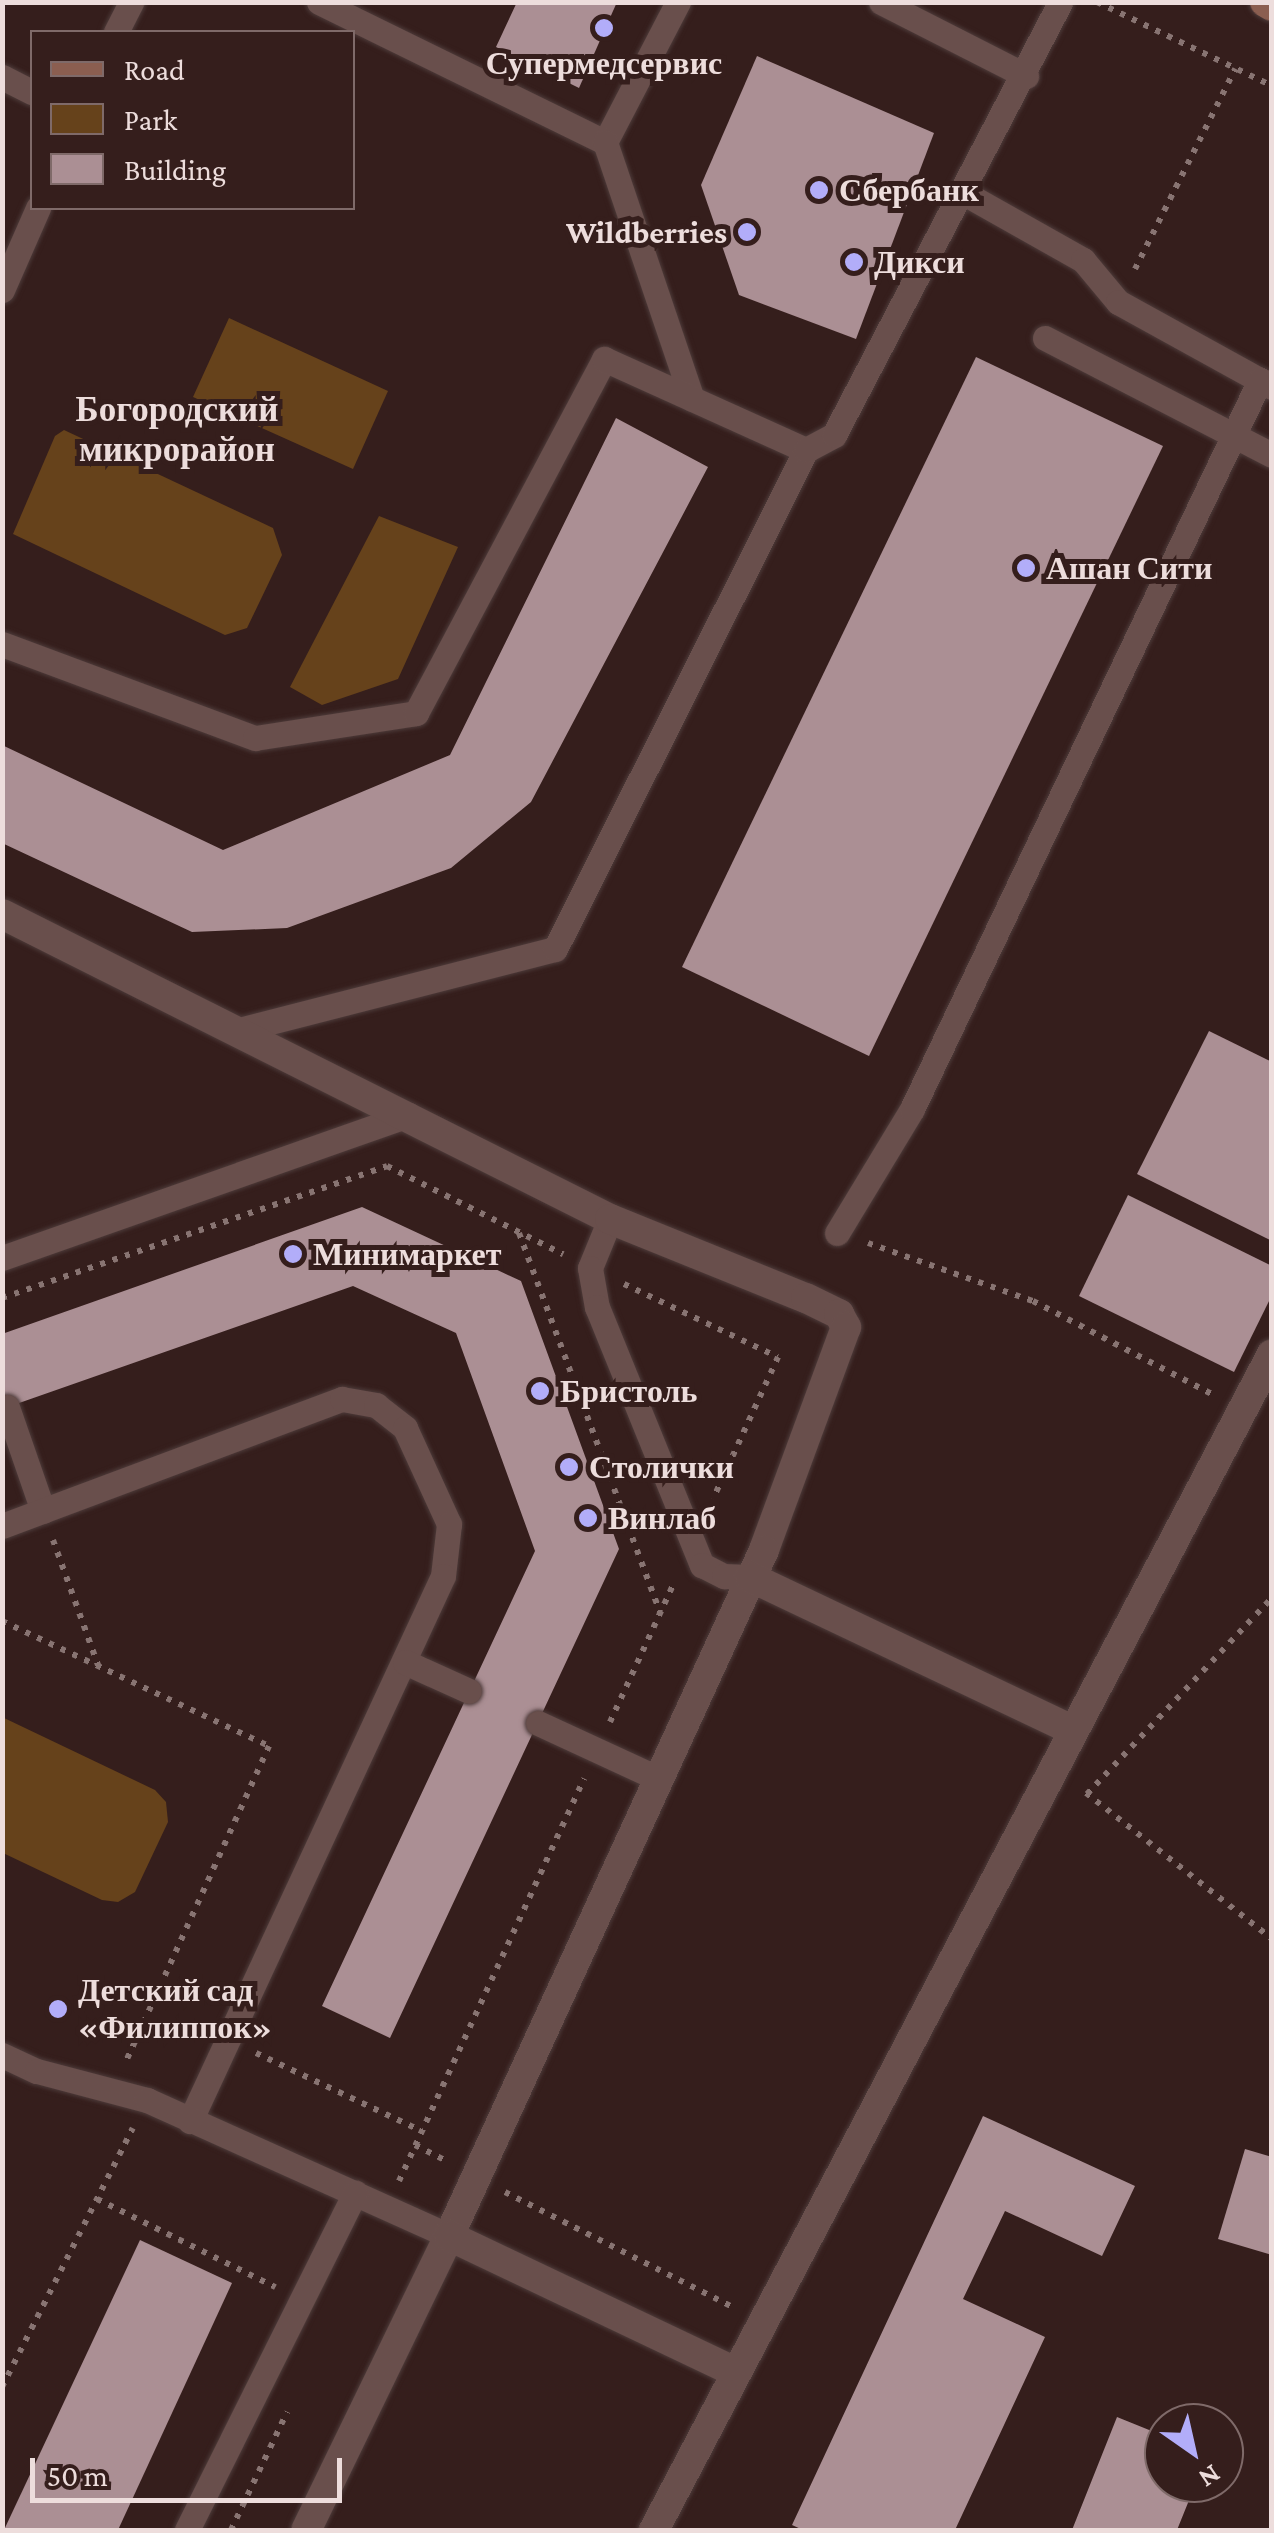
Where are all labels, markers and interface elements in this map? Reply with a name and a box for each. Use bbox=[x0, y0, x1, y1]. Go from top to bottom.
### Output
marker: Супермедсервис bbox=[593, 17, 615, 39]
legend bbox=[30, 30, 355, 210]
place label: Супермедсервис bbox=[486, 44, 722, 82]
text: Road bbox=[124, 53, 185, 86]
text: Park bbox=[124, 103, 177, 136]
text: Building bbox=[124, 153, 226, 186]
place label: Сбербанк bbox=[839, 171, 979, 209]
marker: Сбербанк bbox=[808, 179, 830, 201]
place label: Wildberries bbox=[566, 213, 727, 251]
marker: Wildberries bbox=[736, 221, 758, 243]
place label: Дикси bbox=[874, 243, 965, 281]
marker: Дикси bbox=[843, 251, 865, 273]
district label: Богородский микрорайон bbox=[76, 389, 278, 471]
place label: Ашан Сити bbox=[1046, 549, 1212, 587]
marker: Ашан Сити bbox=[1015, 557, 1037, 579]
place label: Минимаркет bbox=[313, 1235, 501, 1273]
marker: Минимаркет bbox=[282, 1243, 304, 1265]
place label: Бристоль bbox=[560, 1372, 697, 1410]
marker: Бристоль bbox=[529, 1380, 551, 1402]
place label: Столички bbox=[589, 1448, 734, 1486]
marker: Столички bbox=[558, 1456, 580, 1478]
place label: Винлаб bbox=[608, 1499, 716, 1537]
marker: Винлаб bbox=[577, 1507, 599, 1529]
place label: Детский сад «Филиппок» bbox=[78, 1972, 272, 2047]
marker: Детский сад «Филиппок» bbox=[47, 1998, 69, 2020]
north arrow bbox=[1144, 2403, 1244, 2503]
scale bar bbox=[35, 2438, 348, 2500]
text: N bbox=[1193, 2458, 1227, 2495]
text: 50 m bbox=[47, 2459, 108, 2492]

